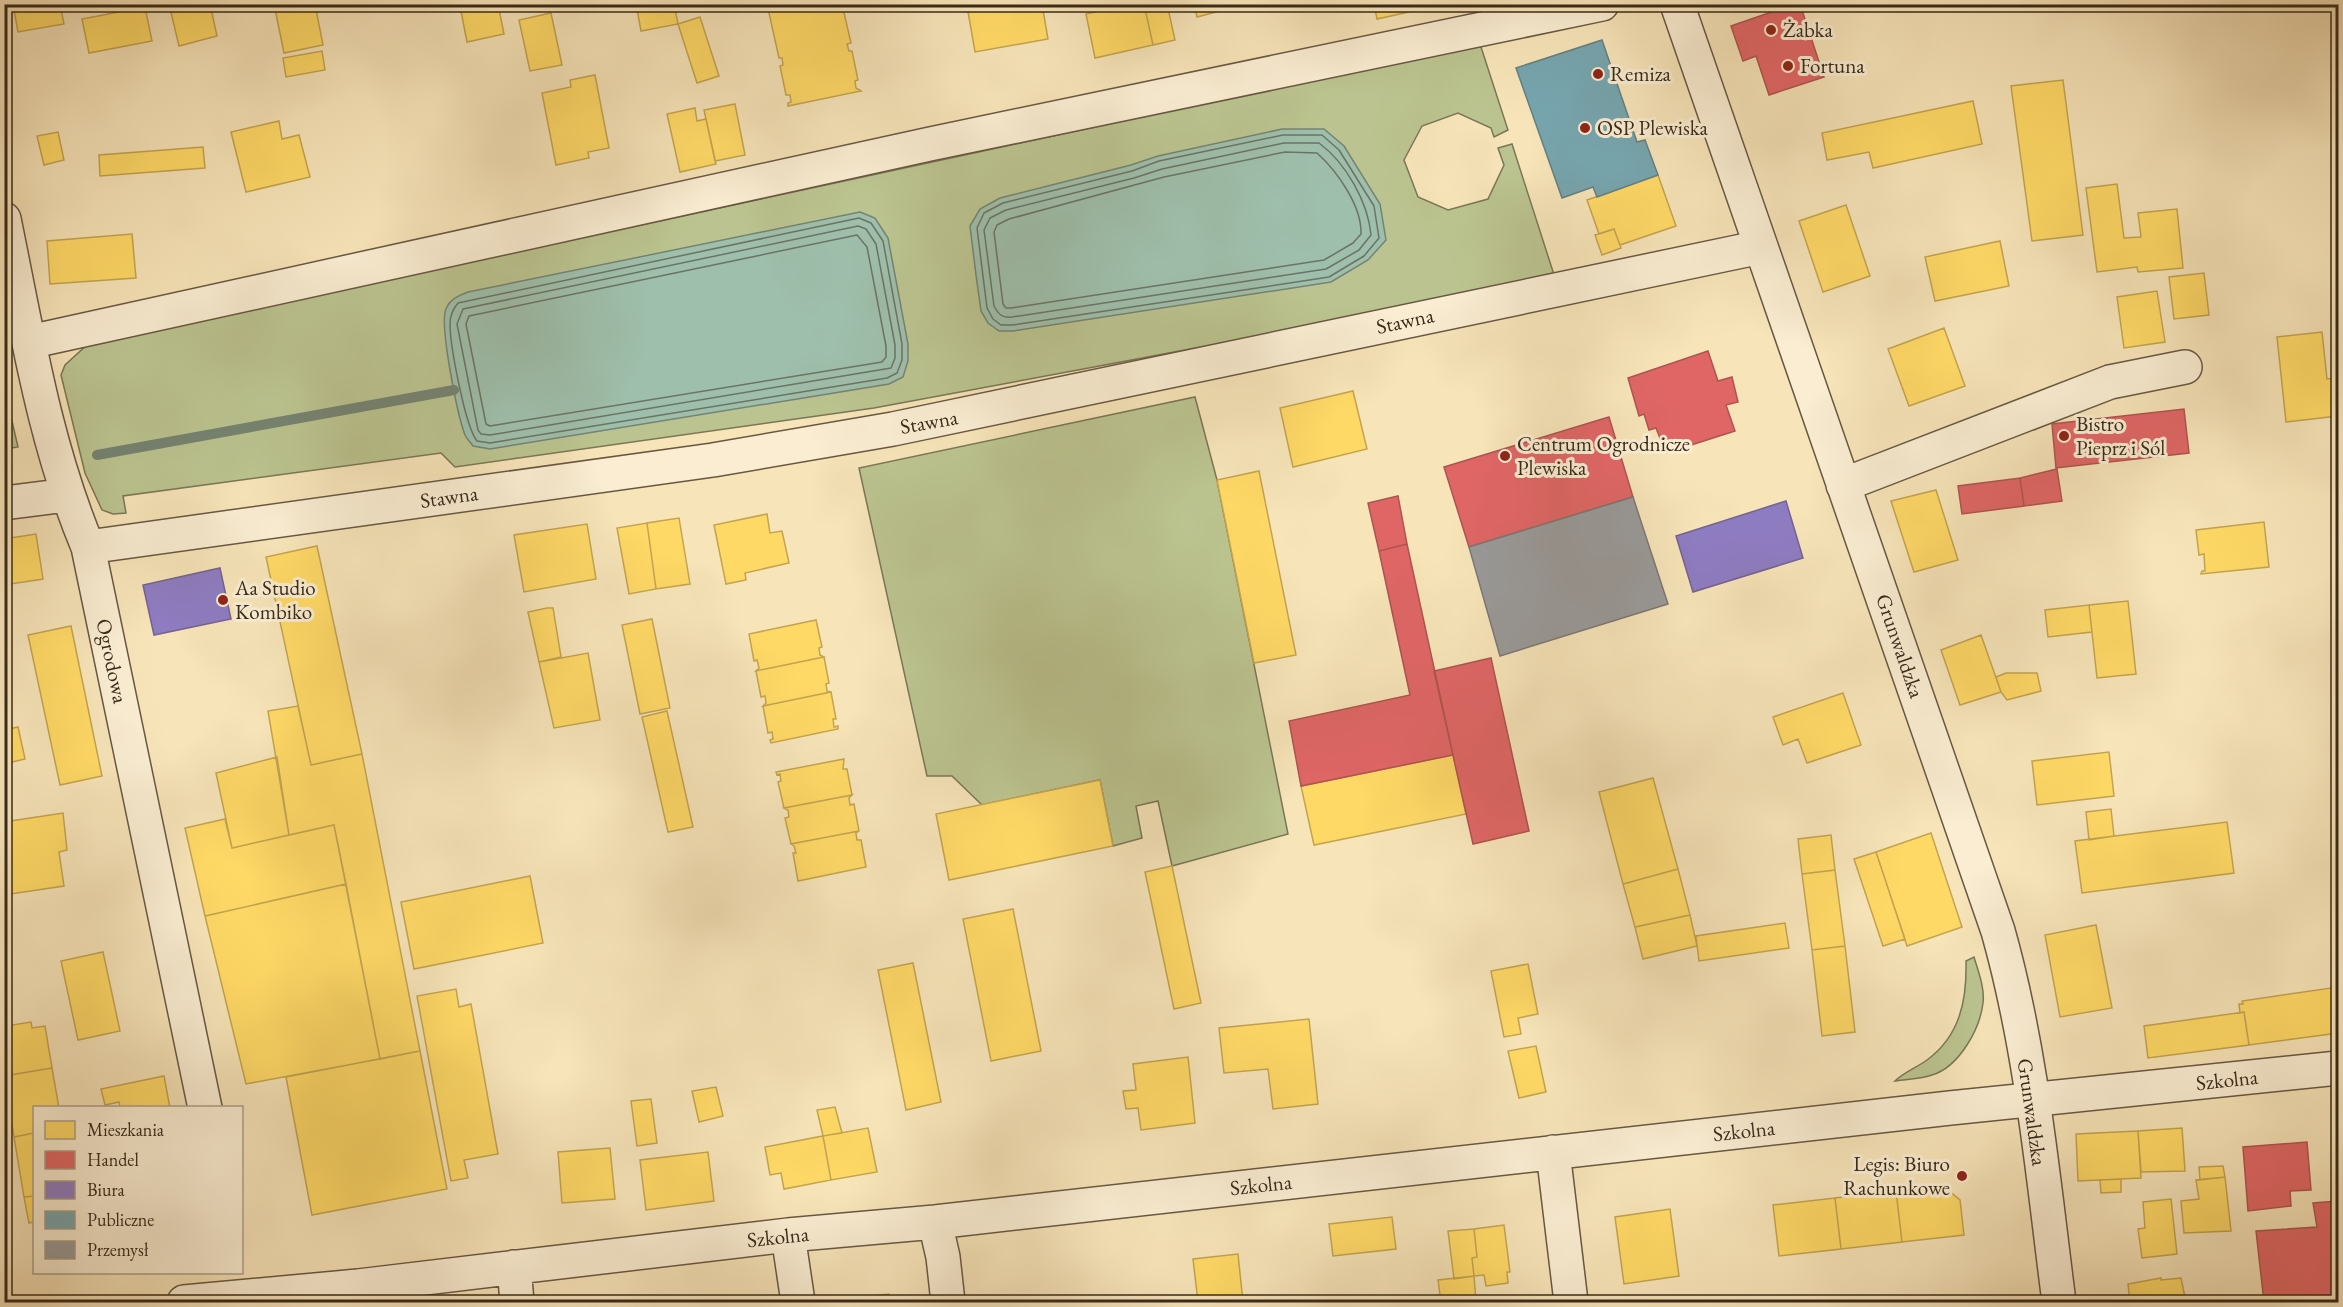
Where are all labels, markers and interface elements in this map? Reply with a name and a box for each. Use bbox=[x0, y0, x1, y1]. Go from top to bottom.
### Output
place label: Żabka bbox=[1783, 16, 1833, 43]
marker: Żabka bbox=[1764, 23, 1778, 37]
place label: Fortuna bbox=[1800, 52, 1865, 79]
marker: Fortuna bbox=[1781, 59, 1795, 73]
place label: Remiza bbox=[1610, 60, 1672, 87]
marker: Remiza bbox=[1591, 67, 1605, 81]
place label: OSP Plewiska bbox=[1597, 114, 1709, 141]
marker: OSP Plewiska bbox=[1578, 121, 1592, 135]
street label: Stawna bbox=[1374, 301, 1437, 340]
street label: Stawna bbox=[898, 403, 961, 440]
place label: Bistro Pieprz i Sól bbox=[2076, 410, 2165, 461]
marker: Bistro Pieprz i Sól bbox=[2057, 429, 2071, 443]
place label: Centrum Ogrodnicze Plewiska bbox=[1517, 430, 1690, 481]
marker: Centrum Ogrodnicze Plewiska bbox=[1498, 449, 1512, 463]
street label: Stawna bbox=[418, 479, 480, 514]
place label: Aa Studio Kombiko bbox=[234, 574, 316, 625]
street label: Grunwaldzka bbox=[1870, 590, 1931, 702]
marker: Aa Studio Kombiko bbox=[216, 593, 230, 607]
street label: Ogrodowa bbox=[90, 616, 135, 706]
street label: Grunwaldzka bbox=[2012, 1056, 2053, 1168]
street label: Szkolna bbox=[2195, 1063, 2260, 1096]
legend bbox=[33, 1106, 243, 1274]
street label: Szkolna bbox=[1712, 1114, 1777, 1147]
text: Mieszkania bbox=[87, 1118, 165, 1141]
text: Handel bbox=[87, 1148, 139, 1171]
place label: Legis: Biuro Rachunkowe bbox=[1843, 1150, 1950, 1201]
street label: Szkolna bbox=[1229, 1168, 1294, 1201]
marker: Legis: Biuro Rachunkowe bbox=[1955, 1169, 1969, 1183]
text: Biura bbox=[87, 1178, 125, 1201]
text: Publiczne bbox=[87, 1208, 154, 1231]
street label: Szkolna bbox=[746, 1220, 811, 1253]
text: Przemysł bbox=[87, 1238, 149, 1261]

